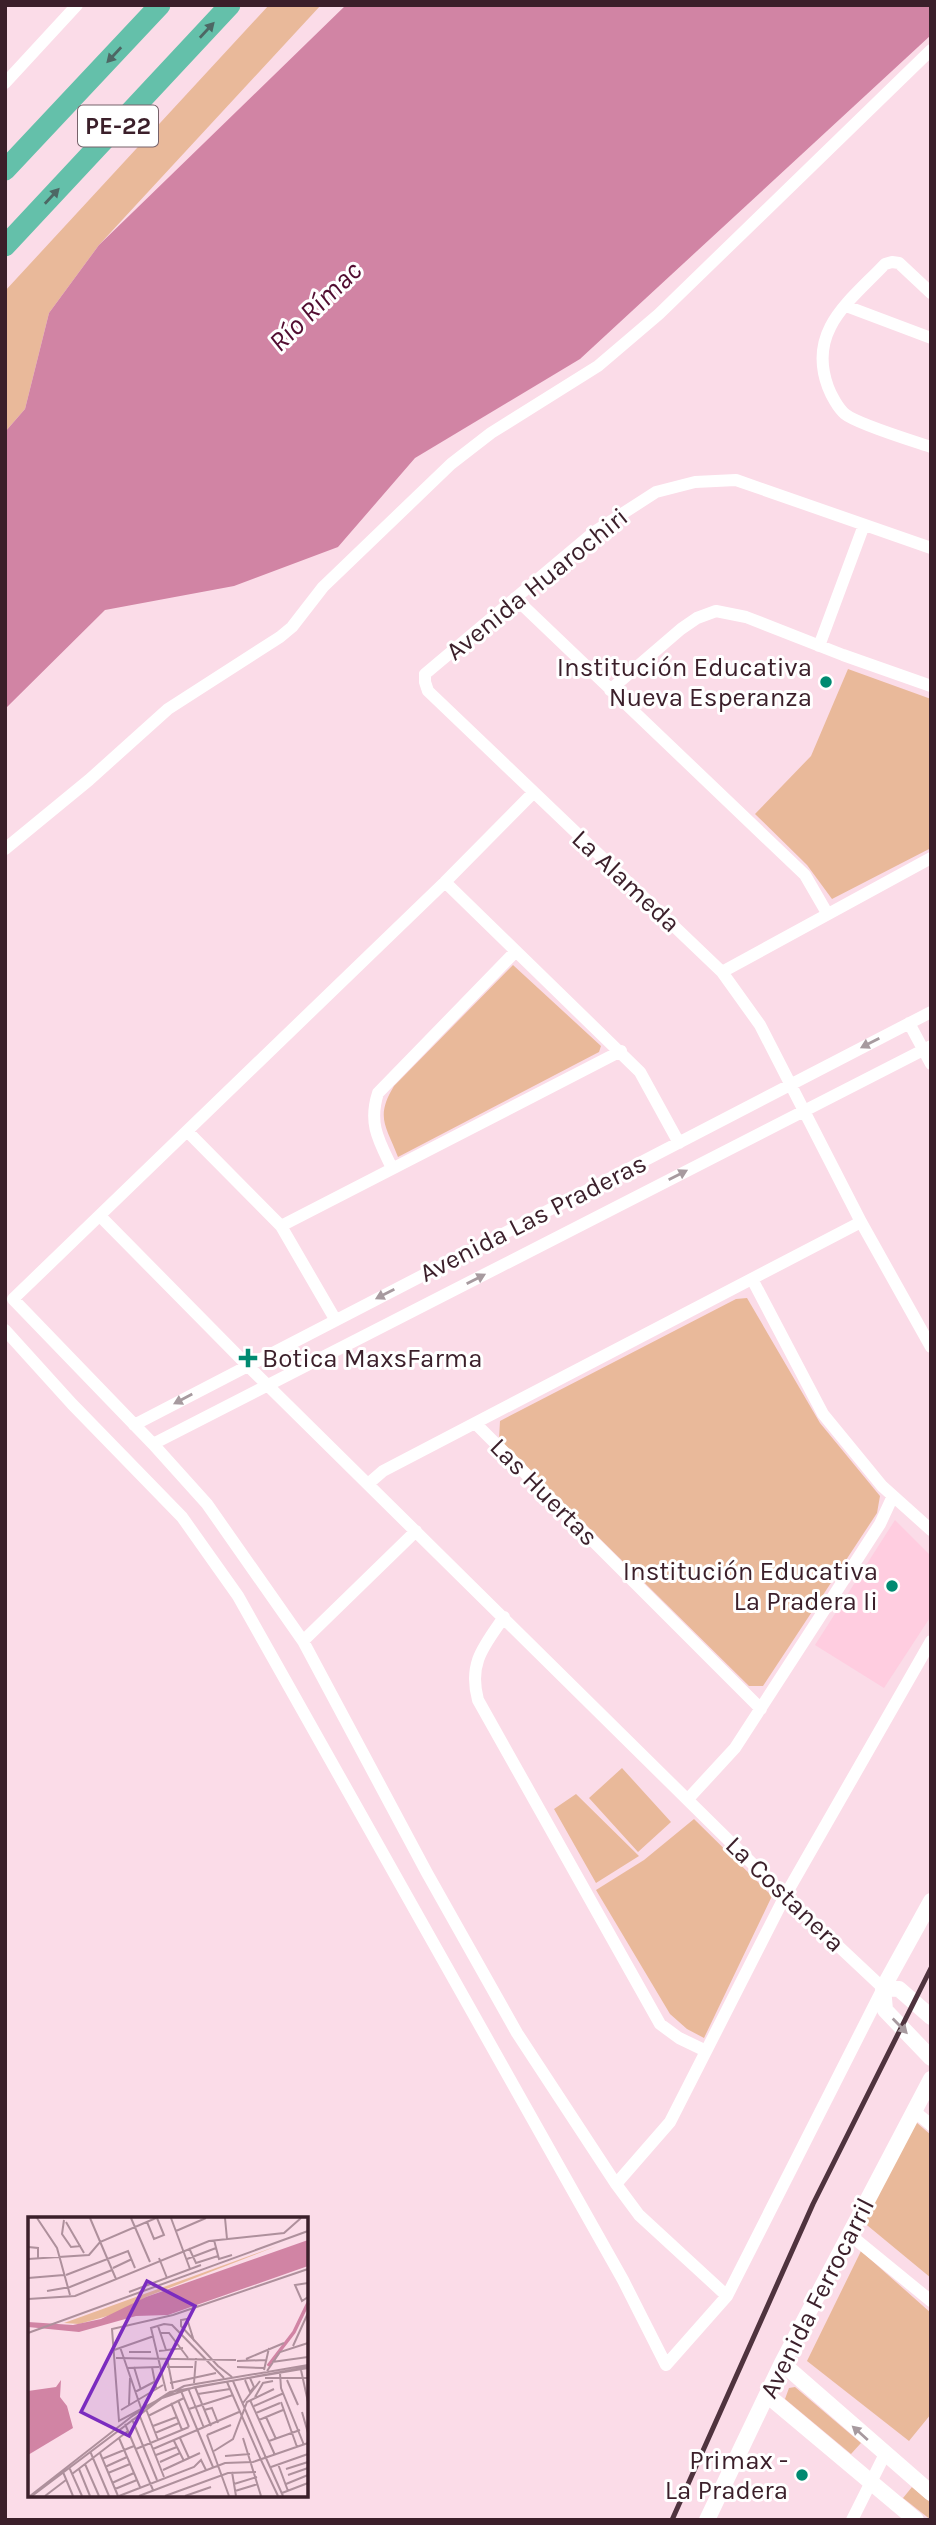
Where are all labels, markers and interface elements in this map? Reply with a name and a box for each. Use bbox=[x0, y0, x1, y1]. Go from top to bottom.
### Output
one-way arrow bbox=[199, 22, 215, 39]
one-way arrow bbox=[106, 46, 122, 63]
road number: PE-22 bbox=[78, 106, 158, 146]
one-way arrow bbox=[44, 187, 60, 205]
water label: Río Rímac bbox=[262, 254, 368, 358]
street label: Avenida Huarochiri bbox=[440, 501, 634, 667]
place label: Institución Educativa Nueva Esperanza bbox=[557, 652, 812, 713]
marker: Institución Educativa Nueva Esperanza bbox=[818, 674, 834, 690]
street label: La Alameda bbox=[565, 823, 687, 939]
one-way arrow bbox=[860, 1037, 880, 1049]
street label: Avenida Las Praderas bbox=[414, 1147, 652, 1289]
one-way arrow bbox=[668, 1169, 688, 1180]
one-way arrow bbox=[466, 1273, 485, 1285]
one-way arrow bbox=[375, 1288, 395, 1299]
place label: Botica MaxsFarma bbox=[262, 1343, 482, 1374]
marker: Botica MaxsFarma bbox=[240, 1350, 256, 1366]
one-way arrow bbox=[173, 1393, 193, 1405]
street label: Las Huertas bbox=[484, 1432, 604, 1552]
place label: Institución Educativa La Pradera Ii bbox=[623, 1556, 878, 1617]
marker: Institución Educativa La Pradera Ii bbox=[884, 1578, 900, 1594]
street label: La Costanera bbox=[719, 1830, 851, 1958]
one-way arrow bbox=[892, 2017, 908, 2034]
street label: Avenida Ferrocarril bbox=[753, 2193, 881, 2403]
inset map bbox=[28, 2217, 308, 2497]
one-way arrow bbox=[852, 2425, 869, 2441]
place label: Primax - La Pradera bbox=[665, 2445, 788, 2506]
marker: Primax - La Pradera bbox=[794, 2467, 810, 2483]

